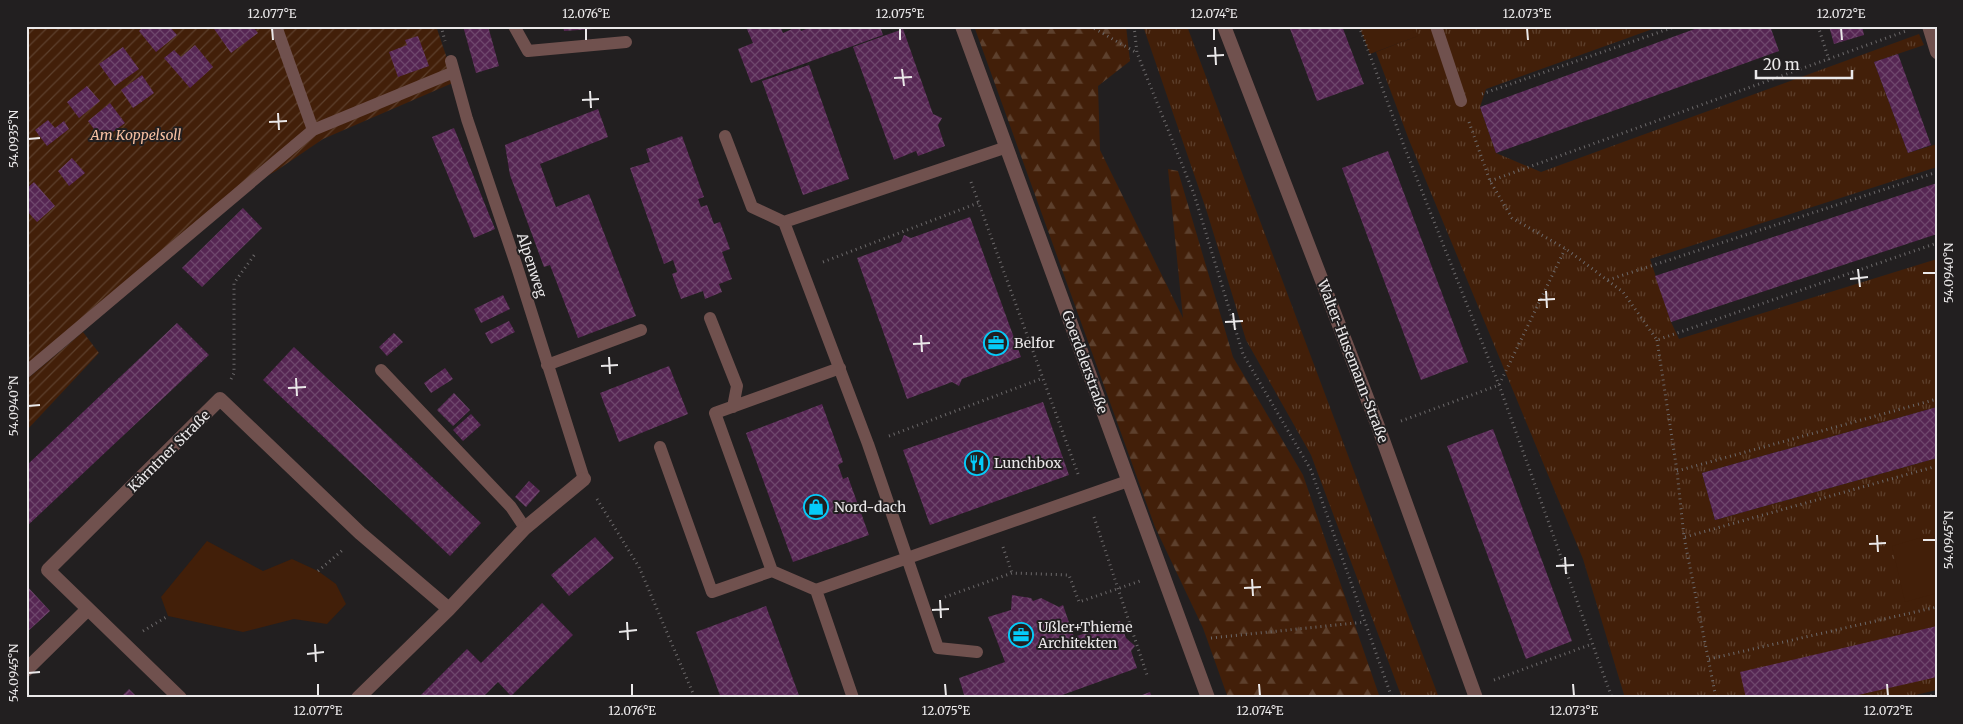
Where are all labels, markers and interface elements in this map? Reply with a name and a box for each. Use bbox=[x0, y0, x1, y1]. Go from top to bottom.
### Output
text: 12.077°E bbox=[248, 6, 297, 21]
text: 12.076°E bbox=[562, 6, 610, 21]
text: 12.075°E bbox=[876, 6, 925, 21]
text: 12.074°E bbox=[1191, 6, 1238, 21]
text: 12.073°E bbox=[1503, 6, 1552, 21]
text: 12.072°E bbox=[1817, 6, 1866, 21]
scale bar bbox=[1756, 48, 1852, 80]
text: 20 m bbox=[1763, 55, 1800, 74]
text: 54.0935°N bbox=[6, 109, 21, 168]
park label: Am Koppelsoll bbox=[90, 126, 181, 144]
street label: Alpenweg bbox=[513, 229, 551, 300]
text: 54.0940°N bbox=[1941, 242, 1956, 303]
street label: Walter-Husemann-Straße bbox=[1313, 276, 1392, 445]
street label: Goerdelerstraße bbox=[1058, 308, 1112, 416]
office icon: Belfor bbox=[983, 330, 1009, 356]
place label: Belfor bbox=[1014, 334, 1055, 352]
text: 54.0940°N bbox=[6, 375, 21, 436]
street label: Kärntner Straße bbox=[124, 406, 214, 496]
restaurant icon: Lunchbox bbox=[964, 450, 990, 476]
place label: Lunchbox bbox=[994, 454, 1062, 472]
shop icon: Nord-dach bbox=[803, 494, 829, 520]
place label: Nord-dach bbox=[834, 498, 906, 516]
text: 54.0945°N bbox=[1941, 510, 1956, 569]
place label: Ußler+Thieme Architekten bbox=[1037, 618, 1133, 652]
office icon: Ußler+Thieme Architekten bbox=[1008, 622, 1034, 648]
text: 54.0945°N bbox=[6, 643, 21, 702]
text: 12.077°E bbox=[294, 703, 343, 718]
text: 12.076°E bbox=[608, 703, 656, 718]
text: 12.075°E bbox=[922, 703, 971, 718]
text: 12.074°E bbox=[1237, 703, 1284, 718]
text: 12.073°E bbox=[1550, 703, 1599, 718]
text: 12.072°E bbox=[1864, 703, 1913, 718]

